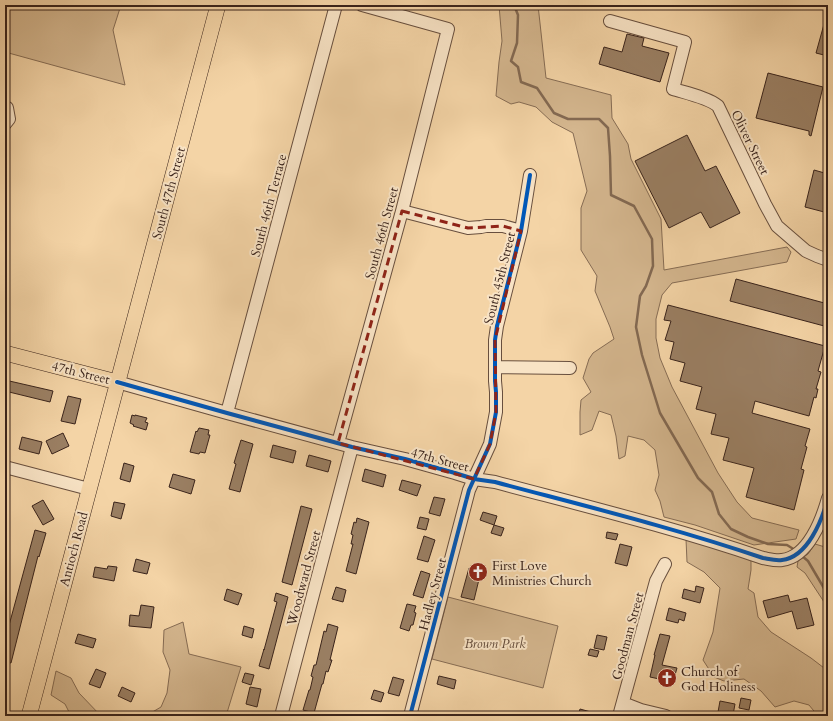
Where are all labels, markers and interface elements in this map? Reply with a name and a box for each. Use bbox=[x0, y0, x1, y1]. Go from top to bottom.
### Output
street label: Oliver Street bbox=[727, 107, 774, 178]
street label: South 47th Street bbox=[148, 145, 190, 241]
street label: South 46th Terrace bbox=[247, 152, 291, 259]
street label: South 46th Street bbox=[361, 185, 403, 281]
street label: South 45th Street bbox=[480, 230, 520, 326]
street label: 47th Street bbox=[50, 357, 112, 389]
street label: 47th Street bbox=[409, 444, 471, 476]
street label: Antioch Road bbox=[55, 510, 93, 589]
street label: Woodward Street bbox=[282, 529, 325, 629]
street label: Hadley Street bbox=[415, 556, 451, 632]
place label: First Love Ministries Church bbox=[492, 557, 592, 590]
church icon: First Love Ministries Church bbox=[467, 561, 489, 583]
street label: Goodman Street bbox=[608, 590, 648, 682]
park label: Brown Park bbox=[464, 635, 526, 653]
place label: Church of God Holiness bbox=[681, 663, 756, 696]
church icon: Church of God Holiness bbox=[656, 667, 678, 689]

